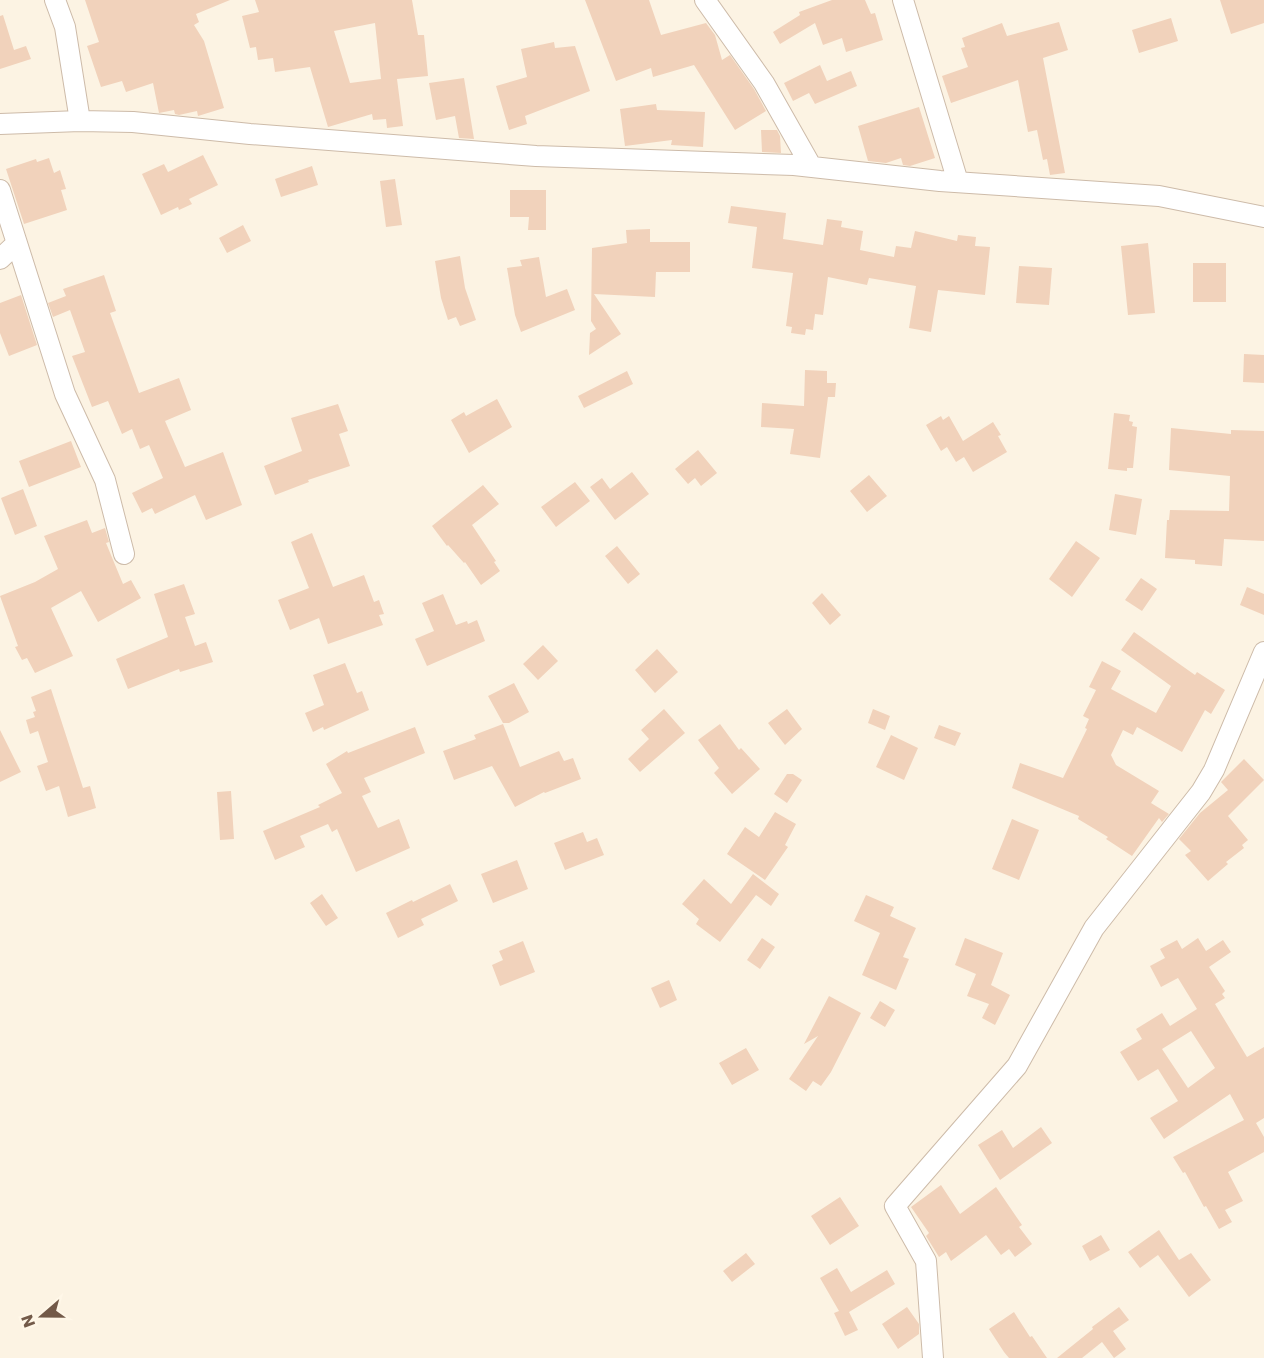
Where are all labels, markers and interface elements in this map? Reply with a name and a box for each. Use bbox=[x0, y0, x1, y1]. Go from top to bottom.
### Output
north arrow bbox=[12, 1286, 72, 1346]
text: N bbox=[16, 1311, 41, 1331]

